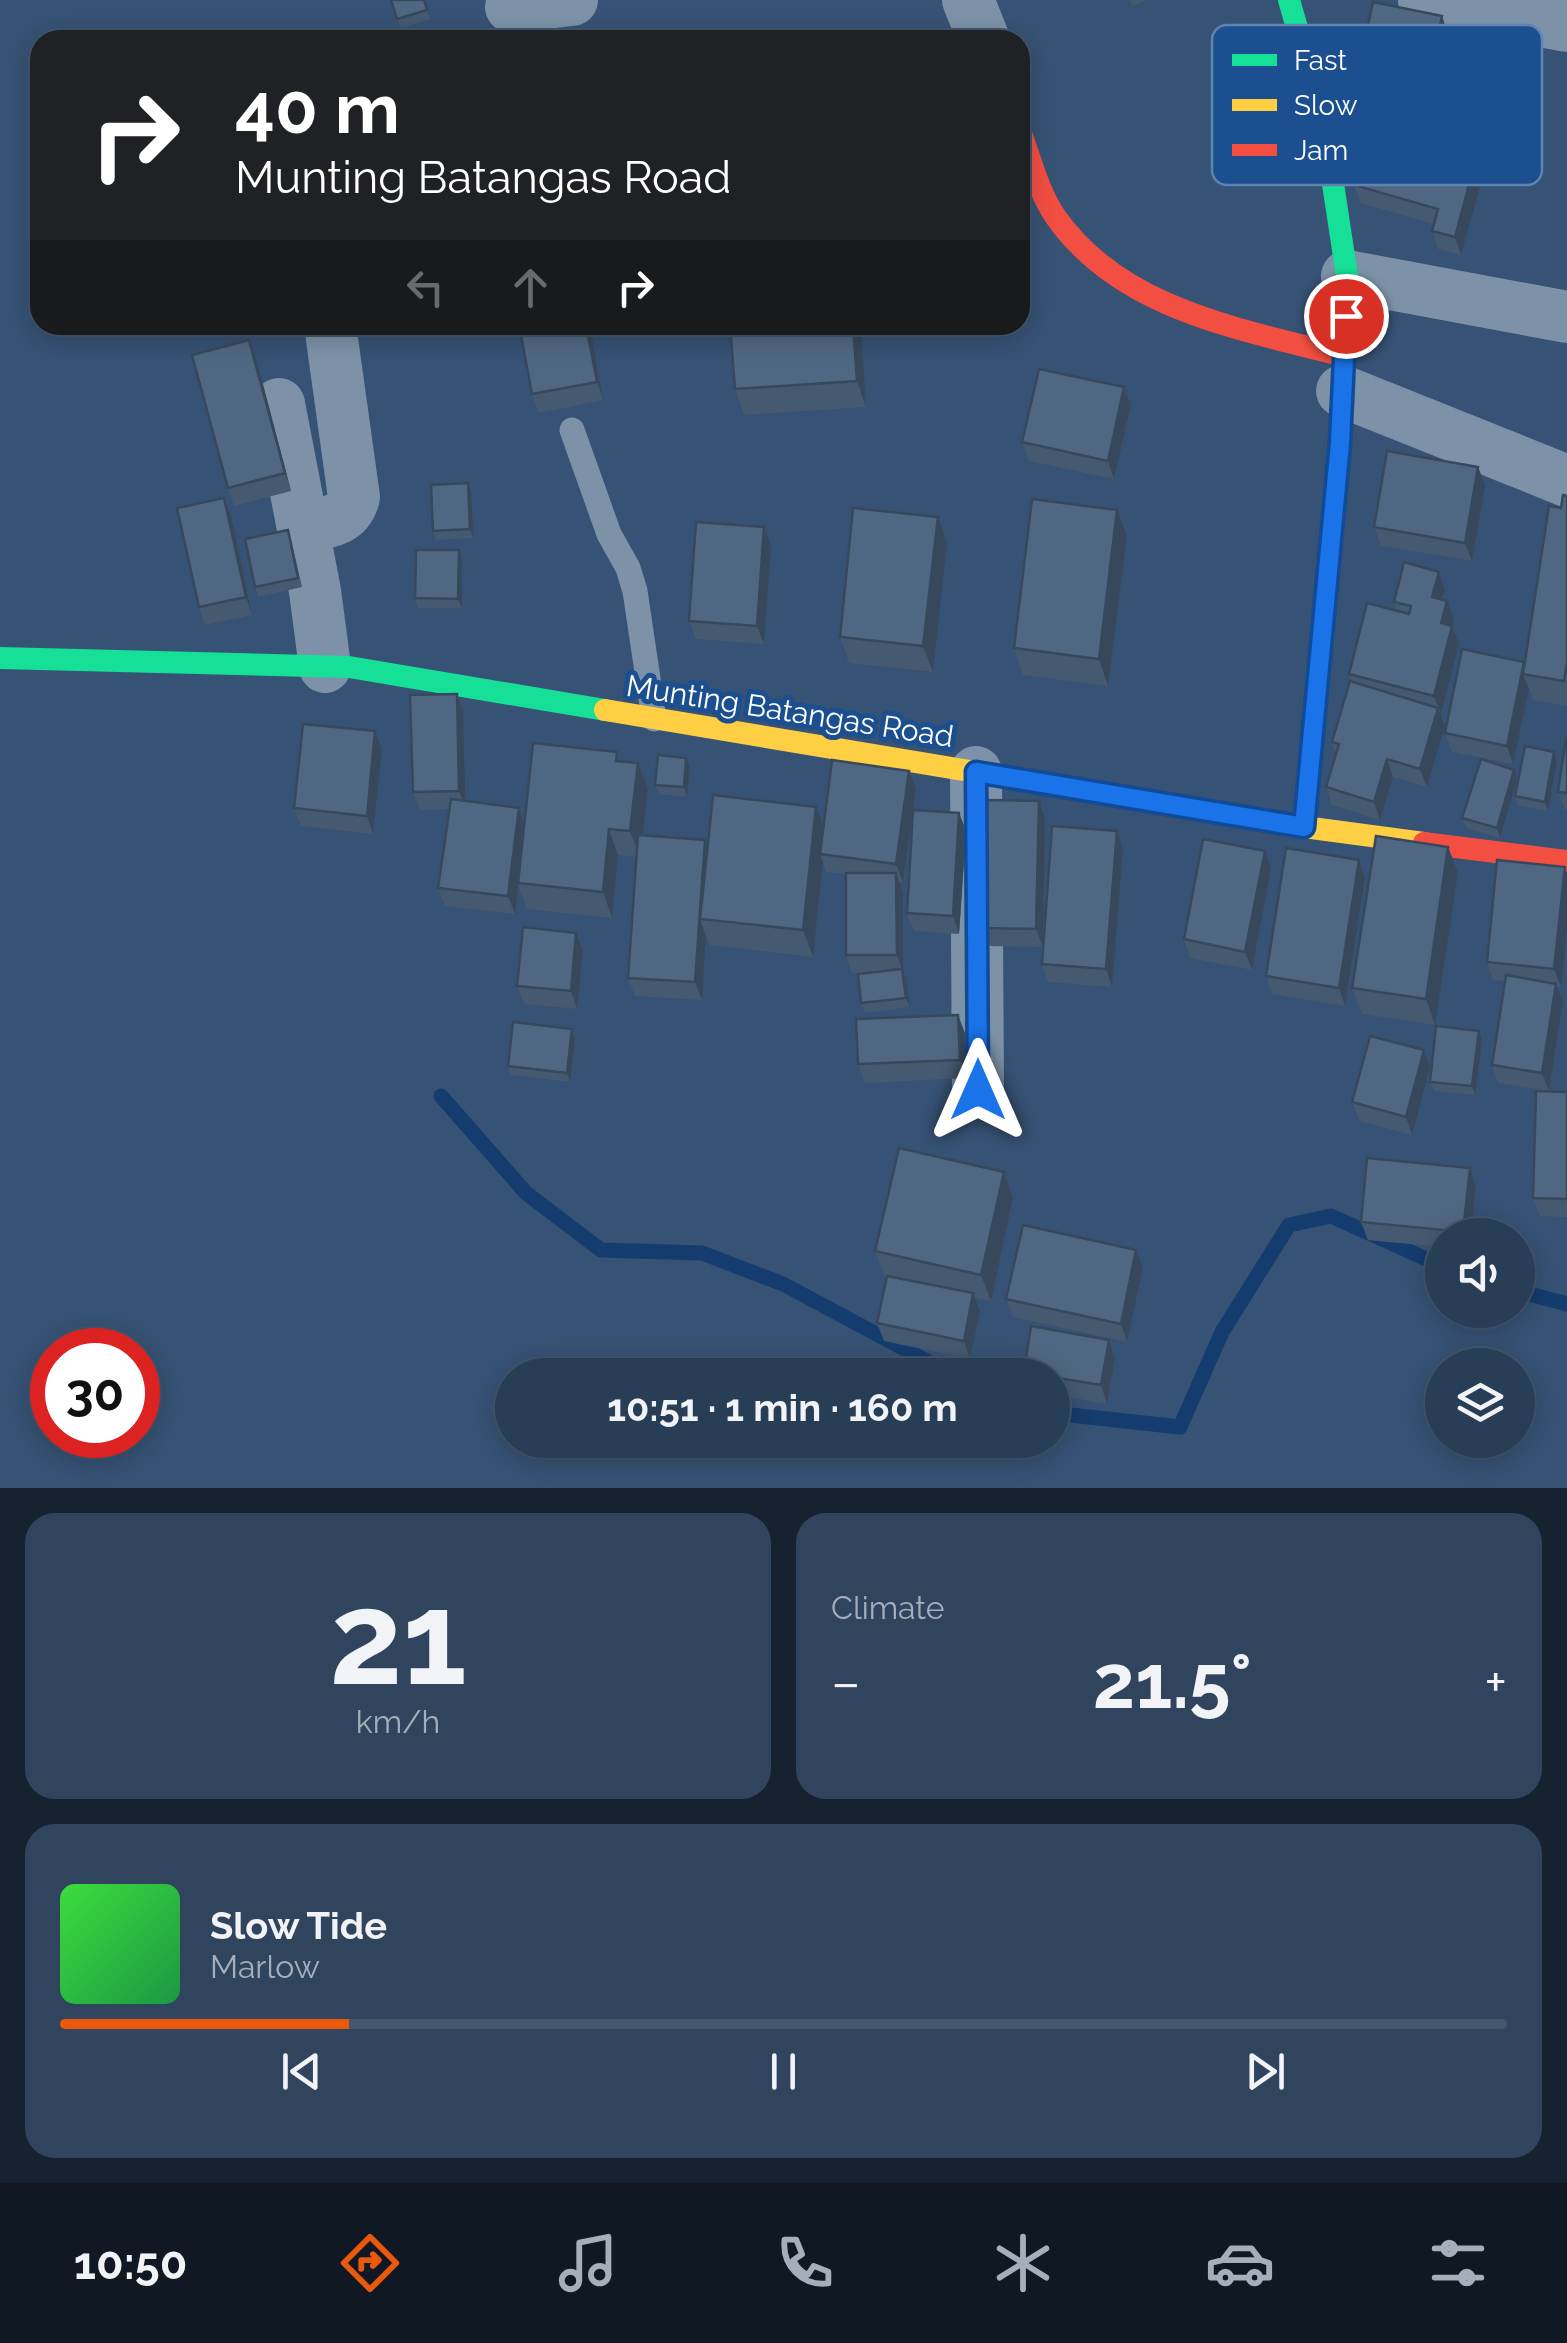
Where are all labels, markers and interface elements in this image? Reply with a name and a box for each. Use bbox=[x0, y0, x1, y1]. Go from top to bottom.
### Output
legend bbox=[1212, 25, 1542, 185]
text: Fast bbox=[1294, 44, 1347, 77]
text: 40 m bbox=[235, 67, 400, 149]
icon: right bbox=[70, 70, 200, 200]
text: Slow bbox=[1294, 89, 1358, 122]
text: Jam bbox=[1294, 134, 1348, 167]
text: Munting Batangas Road bbox=[235, 151, 731, 204]
icon: left bbox=[398, 260, 453, 315]
icon: ahead bbox=[503, 260, 558, 315]
icon: right bbox=[608, 260, 663, 315]
pin bbox=[1304, 274, 1389, 359]
icon: arrive bbox=[1319, 289, 1374, 344]
street label: Munting Batangas Road bbox=[624, 668, 956, 754]
position arrow bbox=[926, 1038, 1030, 1142]
map controls bbox=[1425, 1218, 1535, 1458]
button: sound bbox=[1425, 1218, 1535, 1328]
speed limit sign: 30 bbox=[30, 1328, 160, 1458]
button: layers bbox=[1425, 1348, 1535, 1458]
text: 10:51 · 1 min · 160 m bbox=[607, 1385, 958, 1430]
text: 21 bbox=[329, 1562, 467, 1714]
text: Climate bbox=[831, 1589, 945, 1626]
text: 21.5° bbox=[1093, 1637, 1252, 1726]
text: − bbox=[831, 1650, 861, 1715]
text: + bbox=[1484, 1650, 1507, 1715]
text: km/h bbox=[356, 1703, 440, 1740]
text: Slow Tide bbox=[210, 1903, 387, 1948]
text: Marlow bbox=[210, 1948, 320, 1985]
icon: previous bbox=[274, 2044, 329, 2099]
icon: pause bbox=[756, 2044, 811, 2099]
icon: next bbox=[1238, 2044, 1293, 2099]
icon: directions bbox=[335, 2228, 405, 2298]
icon: music bbox=[553, 2228, 623, 2298]
icon: phone bbox=[770, 2228, 840, 2298]
icon: climate bbox=[988, 2228, 1058, 2298]
icon: car bbox=[1205, 2228, 1275, 2298]
icon: filters bbox=[1423, 2228, 1493, 2298]
text: 10:50 bbox=[74, 2237, 187, 2290]

